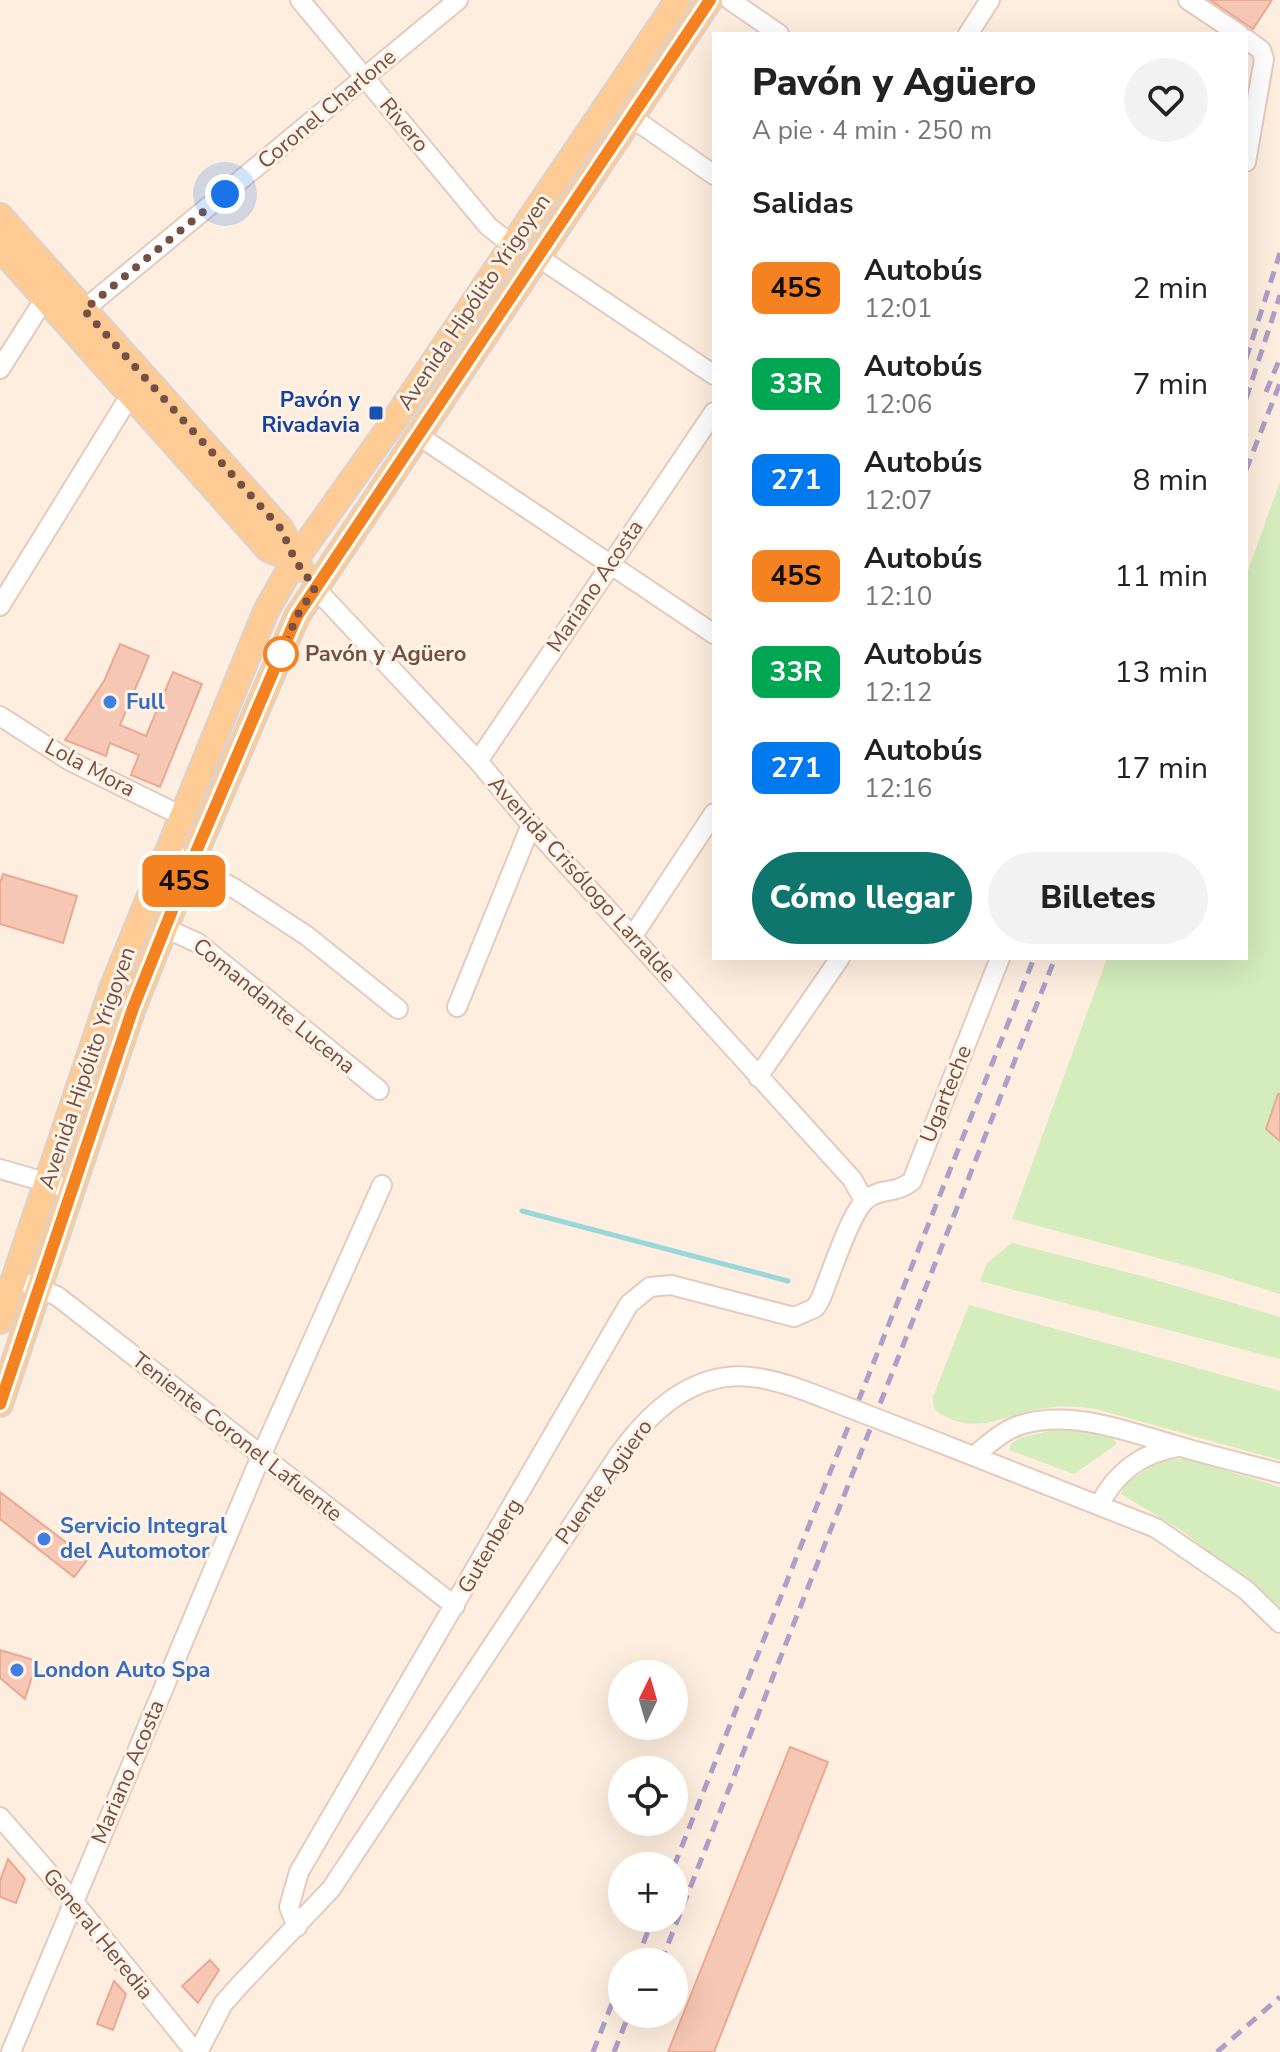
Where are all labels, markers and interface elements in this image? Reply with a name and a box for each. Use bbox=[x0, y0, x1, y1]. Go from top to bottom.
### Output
street label: Coronel Charlone bbox=[251, 42, 403, 176]
text: Pavón y Agüero bbox=[752, 57, 1036, 108]
button: heart bbox=[1124, 58, 1208, 142]
street label: Rivero bbox=[372, 91, 436, 159]
text: A pie · 4 min · 250 m bbox=[752, 113, 992, 148]
your location bbox=[205, 174, 245, 214]
text: Salidas bbox=[752, 183, 854, 224]
street label: Avenida Hipólito Yrigoyen bbox=[390, 188, 558, 416]
text: Autobús bbox=[864, 250, 982, 291]
text: 2 min bbox=[1133, 268, 1208, 309]
text: 45S bbox=[770, 269, 822, 307]
text: 12:01 bbox=[864, 291, 932, 326]
text: Autobús bbox=[864, 346, 982, 387]
text: 7 min bbox=[1133, 364, 1208, 405]
text: 33R bbox=[770, 365, 822, 403]
place label: Pavón y Rivadavia bbox=[262, 385, 360, 440]
text: 12:06 bbox=[864, 387, 932, 422]
marker: Pavón y Rivadavia bbox=[367, 404, 385, 422]
text: Autobús bbox=[864, 442, 982, 483]
text: 8 min bbox=[1133, 460, 1208, 501]
text: 271 bbox=[771, 461, 821, 499]
text: 12:07 bbox=[864, 483, 932, 518]
street label: Mariano Acosta bbox=[540, 514, 650, 658]
text: Autobús bbox=[864, 538, 982, 579]
text: 11 min bbox=[1115, 556, 1208, 597]
text: 45S bbox=[770, 557, 822, 595]
text: 12:10 bbox=[864, 579, 932, 614]
text: Autobús bbox=[864, 634, 982, 675]
marker: Pavón y Agüero bbox=[264, 637, 298, 671]
place label: Pavón y Agüero bbox=[305, 639, 466, 669]
text: 13 min bbox=[1115, 652, 1208, 693]
text: 33R bbox=[770, 653, 822, 691]
text: 12:12 bbox=[864, 675, 932, 710]
place label: Full bbox=[126, 687, 165, 717]
marker: Full bbox=[101, 693, 119, 711]
text: Autobús bbox=[864, 730, 982, 771]
street label: Lola Mora bbox=[40, 732, 140, 804]
text: 17 min bbox=[1115, 748, 1208, 789]
text: 271 bbox=[771, 749, 821, 787]
street label: Avenida Crisólogo Larralde bbox=[481, 769, 683, 989]
text: 12:16 bbox=[864, 771, 932, 806]
button: Cómo llegar bbox=[752, 852, 972, 944]
button: Billetes bbox=[988, 852, 1208, 944]
line badge: 45S bbox=[138, 855, 230, 907]
text: 45S bbox=[158, 862, 210, 900]
street label: Comandante Lucena bbox=[186, 931, 362, 1081]
street label: Avenida Hipólito Yrigoyen bbox=[31, 943, 143, 1193]
street label: Ugarteche bbox=[913, 1041, 979, 1147]
street label: Teniente Coronel Lafuente bbox=[126, 1345, 348, 1529]
street label: Puente Agüero bbox=[548, 1413, 660, 1551]
street label: Gutenberg bbox=[451, 1493, 529, 1599]
place label: Servicio Integral del Automotor bbox=[60, 1511, 227, 1566]
marker: Servicio Integral del Automotor bbox=[35, 1530, 53, 1548]
place label: London Auto Spa bbox=[33, 1655, 211, 1685]
north arrow bbox=[608, 1660, 688, 1740]
map controls bbox=[608, 1660, 688, 2028]
marker: London Auto Spa bbox=[8, 1661, 26, 1679]
street label: Mariano Acosta bbox=[84, 1696, 172, 1848]
button: locate bbox=[608, 1756, 688, 1836]
button: + bbox=[608, 1852, 688, 1932]
street label: General Heredia bbox=[36, 1862, 160, 2006]
button: − bbox=[608, 1948, 688, 2028]

